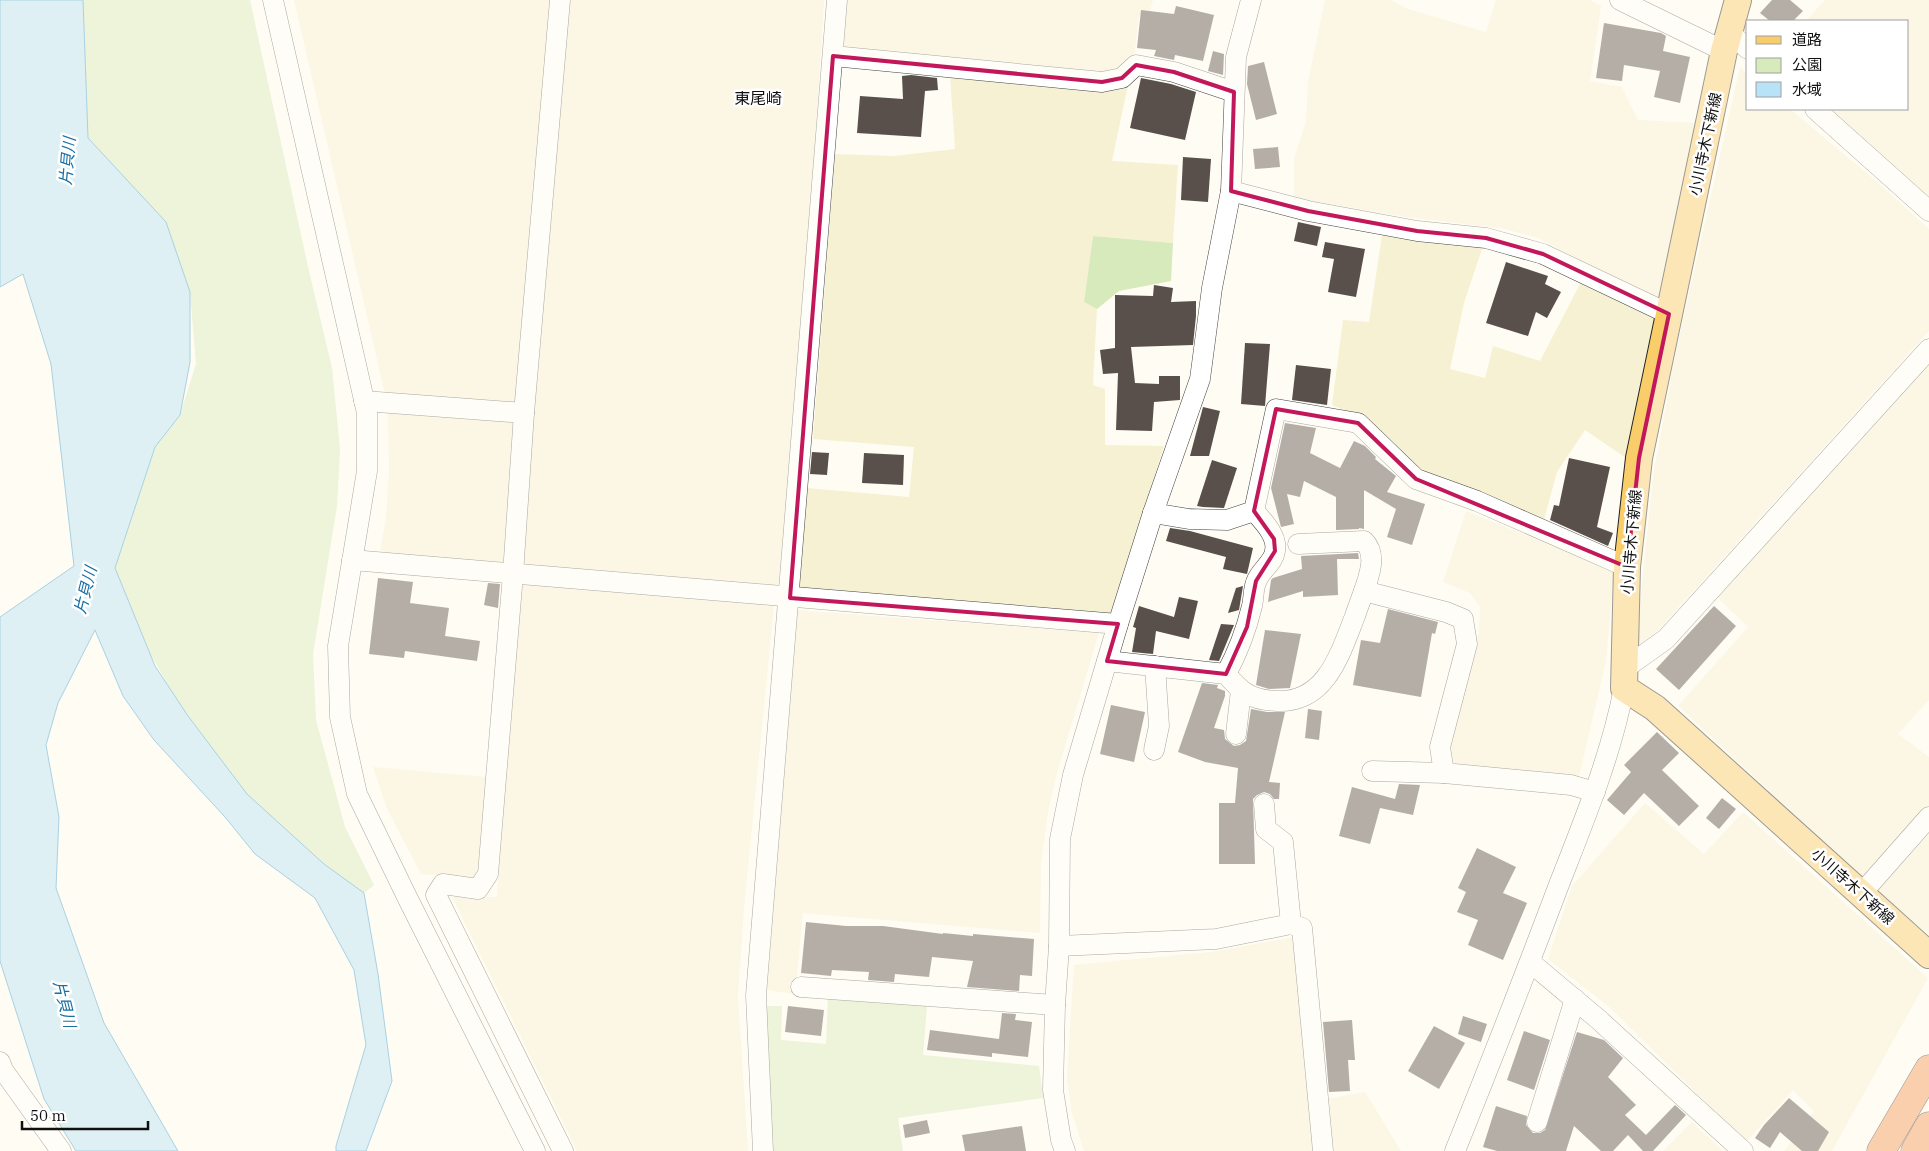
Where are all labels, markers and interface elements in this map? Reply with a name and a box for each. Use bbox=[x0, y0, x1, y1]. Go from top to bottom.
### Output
legend bbox=[1746, 20, 1909, 110]
text: 道路 bbox=[1792, 30, 1822, 49]
text: 公園 bbox=[1792, 55, 1822, 74]
text: 水域 bbox=[1792, 80, 1822, 99]
district label: 東尾崎 bbox=[734, 88, 782, 108]
street label: 小川寺木下新線 bbox=[1685, 91, 1725, 197]
water label: 片貝川 bbox=[55, 134, 79, 186]
street label: 小川寺木下新線 bbox=[1617, 489, 1645, 595]
water label: 片貝川 bbox=[69, 562, 101, 616]
street label: 小川寺木下新線 bbox=[1808, 844, 1898, 928]
water label: 片貝川 bbox=[49, 978, 81, 1032]
scale bar bbox=[22, 1098, 149, 1130]
text: 50 m bbox=[30, 1106, 66, 1125]

